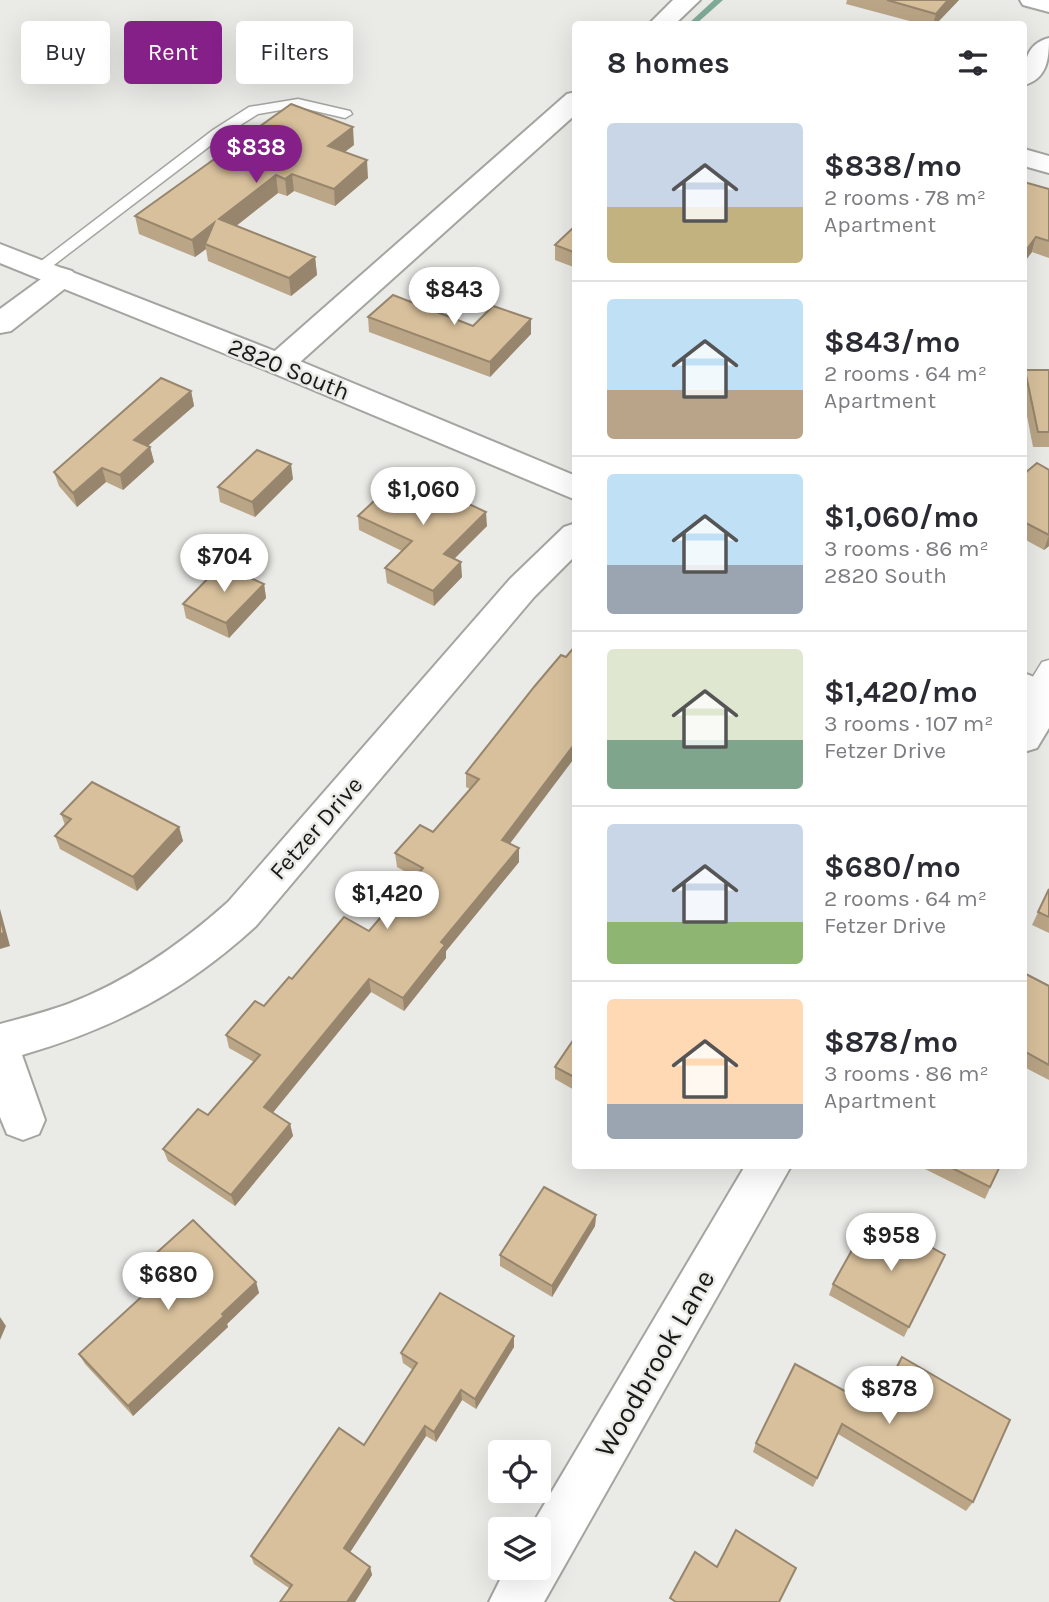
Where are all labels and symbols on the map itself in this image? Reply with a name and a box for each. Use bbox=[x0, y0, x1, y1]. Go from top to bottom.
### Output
pin: $838 bbox=[215, 125, 297, 185]
pin: $843 bbox=[413, 268, 495, 327]
street label: 2820 South bbox=[224, 332, 354, 406]
pin: $1,060 bbox=[366, 468, 480, 527]
pin: $704 bbox=[183, 534, 265, 594]
street label: Fetzer Drive bbox=[264, 771, 368, 885]
pin: $1,420 bbox=[330, 872, 444, 931]
pin: $958 bbox=[850, 1214, 932, 1273]
pin: $680 bbox=[127, 1252, 209, 1312]
street label: Woodbrook Lane bbox=[587, 1264, 721, 1463]
pin: $878 bbox=[848, 1366, 930, 1426]

